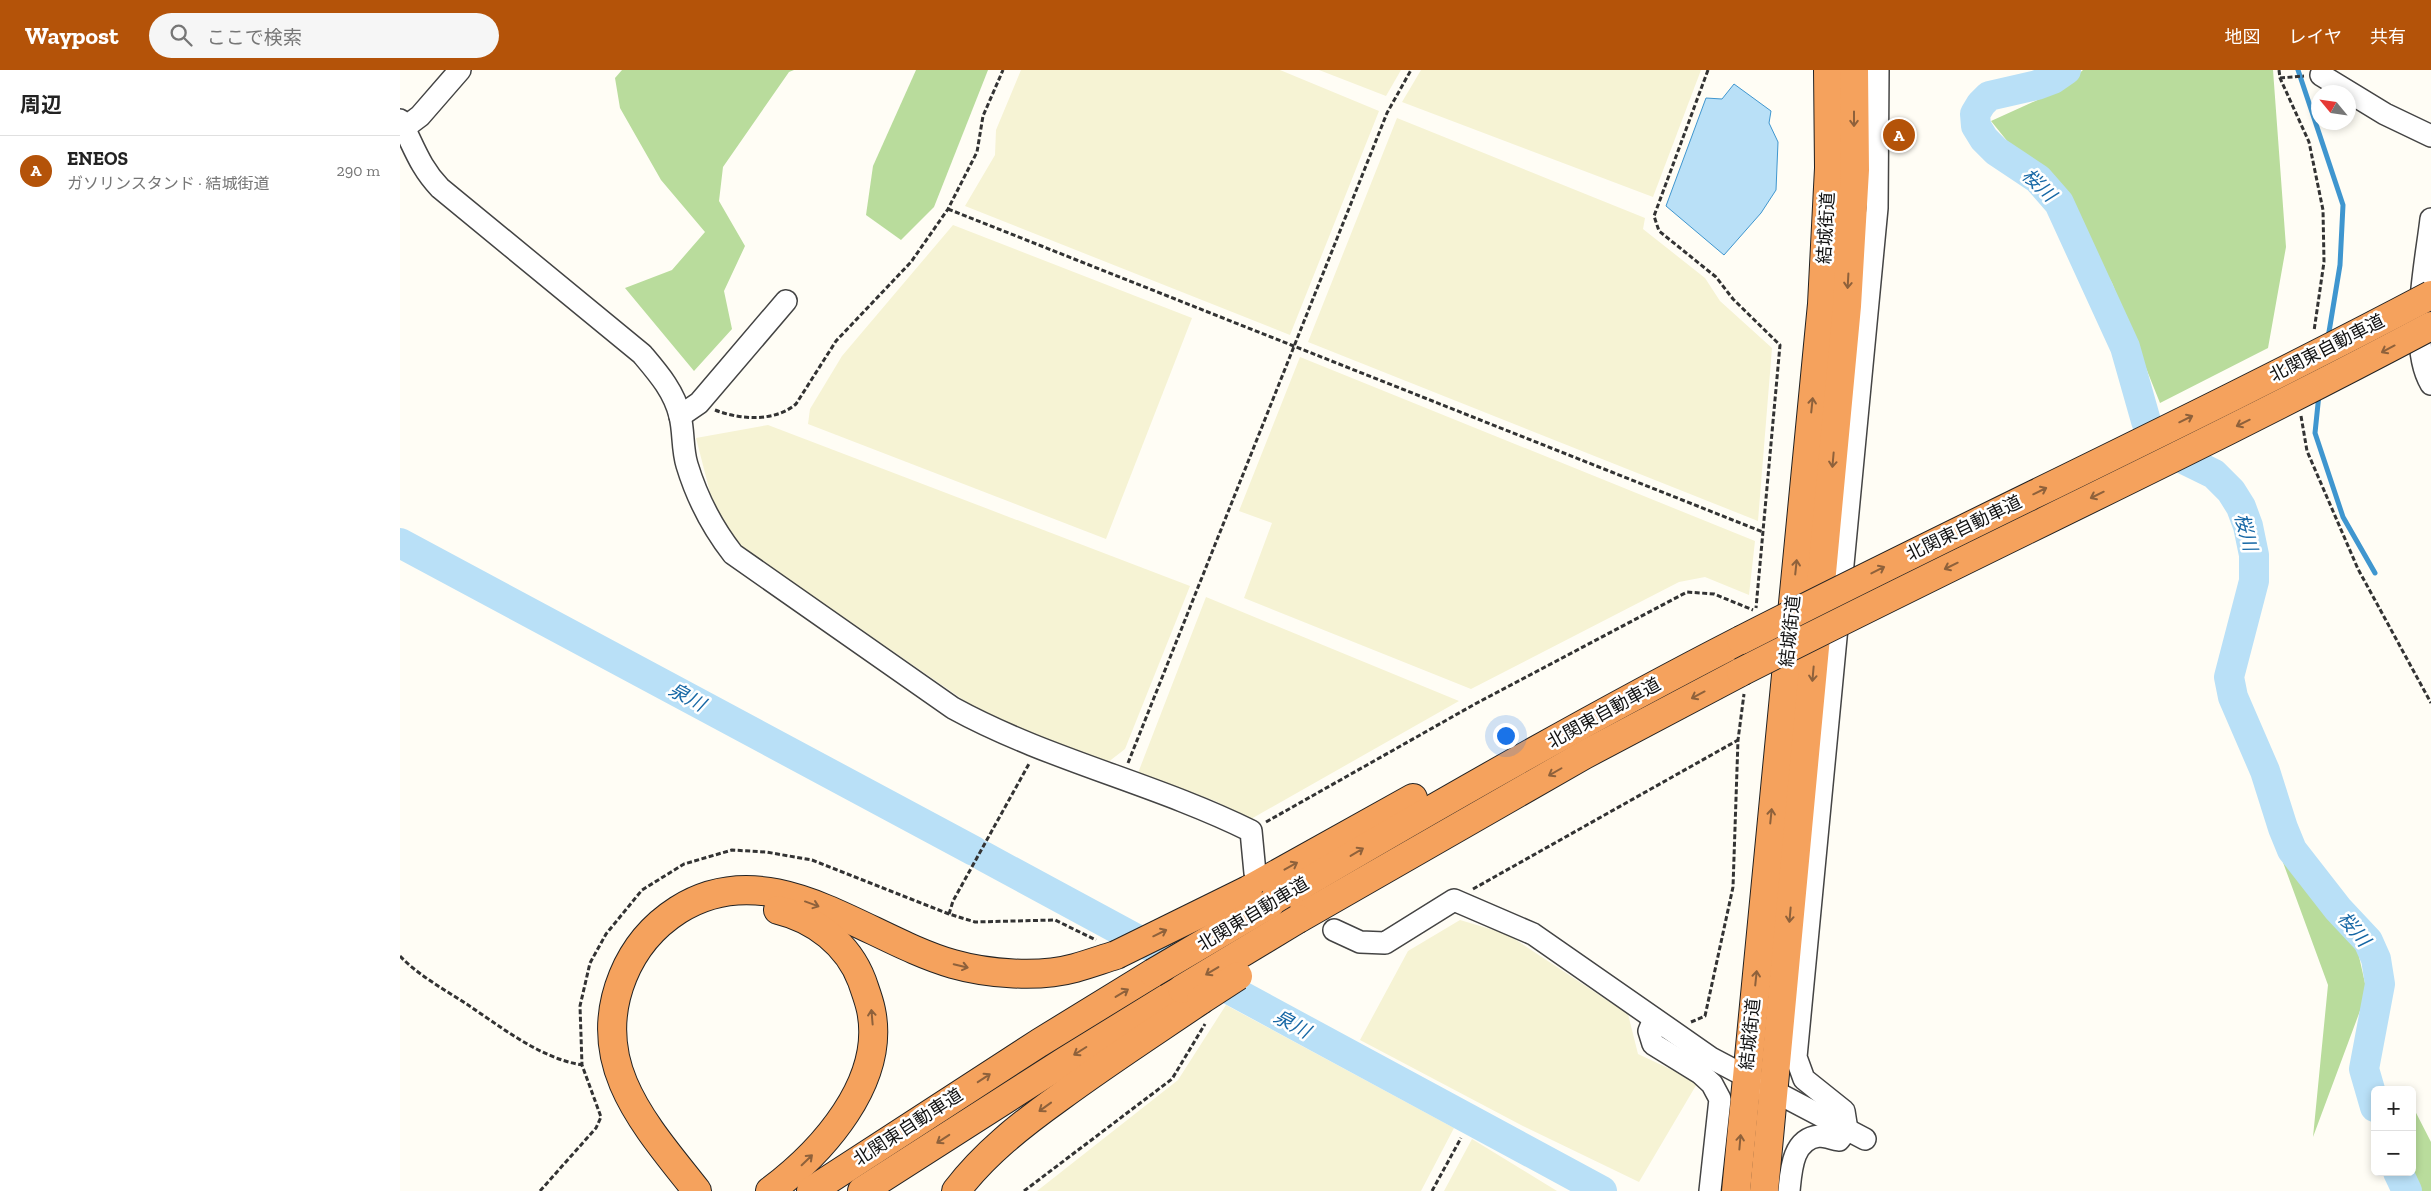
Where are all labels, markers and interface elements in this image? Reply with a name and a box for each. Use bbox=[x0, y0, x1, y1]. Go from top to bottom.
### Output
search box bbox=[149, 13, 499, 58]
text: Waypost bbox=[25, 21, 119, 50]
icon: search bbox=[167, 21, 195, 49]
text: ここで検索 bbox=[207, 26, 302, 49]
text: 地図 bbox=[2225, 26, 2261, 48]
text: レイヤ bbox=[2289, 26, 2342, 48]
text: 共有 bbox=[2370, 26, 2406, 48]
north arrow bbox=[2311, 85, 2356, 130]
text: 周辺 bbox=[20, 92, 62, 117]
one-way arrow bbox=[1849, 110, 1859, 126]
pin: A bbox=[1883, 116, 1915, 154]
text: ENEOS bbox=[67, 147, 128, 170]
text: A bbox=[31, 161, 42, 180]
text: 290 m bbox=[337, 161, 380, 180]
water label: 桜川 bbox=[2017, 164, 2062, 208]
text: ガソリンスタンド · 結城街道 bbox=[67, 174, 269, 193]
street label: 結城街道 bbox=[1813, 191, 1839, 265]
one-way arrow bbox=[1844, 273, 1853, 289]
street label: 北関東自動車道 bbox=[2266, 310, 2388, 386]
one-way arrow bbox=[2381, 345, 2396, 354]
one-way arrow bbox=[1807, 398, 1816, 414]
one-way arrow bbox=[2178, 414, 2193, 423]
one-way arrow bbox=[2236, 418, 2251, 428]
one-way arrow bbox=[1828, 452, 1837, 468]
one-way arrow bbox=[2032, 486, 2047, 495]
street label: 北関東自動車道 bbox=[1903, 490, 2025, 566]
one-way arrow bbox=[2090, 490, 2105, 500]
water label: 桜川 bbox=[2230, 511, 2263, 555]
one-way arrow bbox=[1791, 559, 1801, 575]
one-way arrow bbox=[1944, 562, 1959, 571]
one-way arrow bbox=[1870, 565, 1885, 574]
street label: 結城街道 bbox=[1775, 594, 1805, 668]
one-way arrow bbox=[1808, 666, 1817, 682]
street label: 北関東自動車道 bbox=[1544, 673, 1664, 753]
water label: 泉川 bbox=[665, 678, 711, 717]
one-way arrow bbox=[1691, 691, 1706, 700]
your location bbox=[1493, 723, 1519, 749]
one-way arrow bbox=[1548, 767, 1563, 777]
one-way arrow bbox=[1767, 808, 1776, 824]
one-way arrow bbox=[1350, 847, 1364, 857]
one-way arrow bbox=[1283, 861, 1298, 870]
street label: 北関東自動車道 bbox=[1193, 872, 1313, 956]
one-way arrow bbox=[804, 899, 819, 909]
one-way arrow bbox=[1785, 906, 1795, 922]
water label: 桜川 bbox=[2333, 907, 2376, 952]
one-way arrow bbox=[1152, 928, 1167, 937]
one-way arrow bbox=[953, 962, 969, 971]
one-way arrow bbox=[1205, 967, 1219, 977]
one-way arrow bbox=[1751, 970, 1760, 986]
one-way arrow bbox=[1114, 987, 1128, 997]
street label: 結城街道 bbox=[1735, 997, 1765, 1071]
water label: 泉川 bbox=[1270, 1005, 1316, 1044]
one-way arrow bbox=[867, 1009, 876, 1025]
one-way arrow bbox=[1074, 1047, 1088, 1057]
one-way arrow bbox=[976, 1073, 990, 1083]
street label: 北関東自動車道 bbox=[849, 1083, 967, 1171]
map controls bbox=[2371, 1086, 2416, 1176]
button: + bbox=[2371, 1086, 2416, 1131]
one-way arrow bbox=[1038, 1102, 1052, 1112]
button: − bbox=[2371, 1131, 2416, 1176]
one-way arrow bbox=[937, 1134, 951, 1144]
one-way arrow bbox=[1736, 1135, 1745, 1151]
one-way arrow bbox=[800, 1154, 813, 1166]

